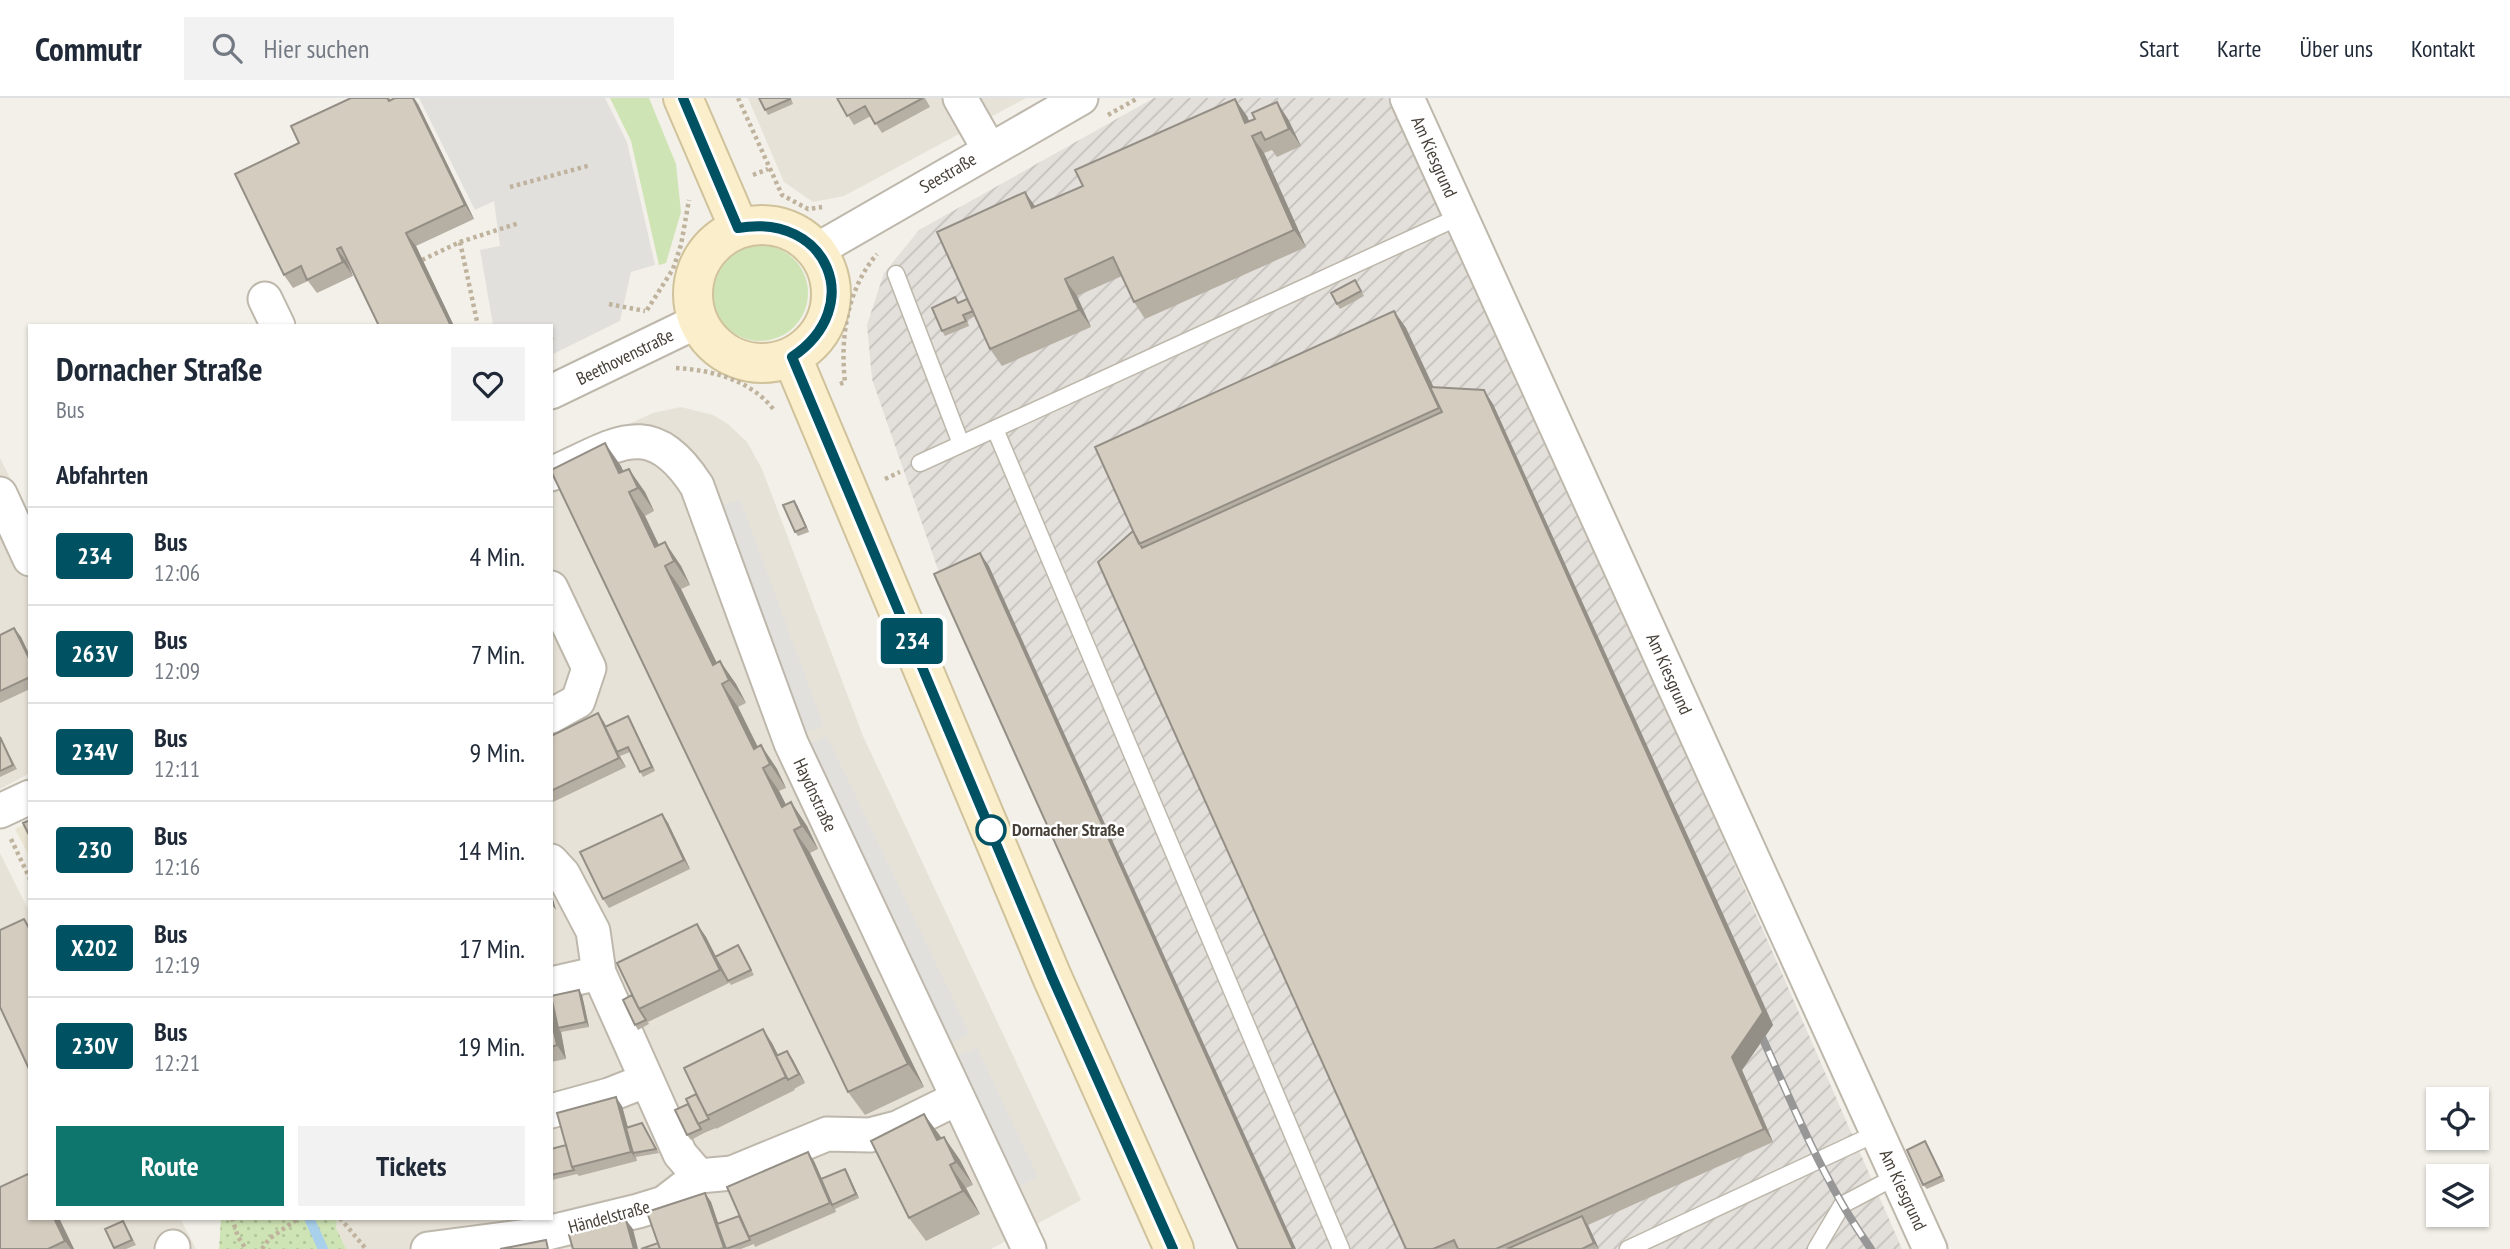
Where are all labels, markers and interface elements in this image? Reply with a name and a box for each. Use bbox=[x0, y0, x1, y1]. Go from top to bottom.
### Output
search box bbox=[184, 17, 674, 80]
text: Commutr bbox=[35, 27, 142, 70]
icon: search bbox=[208, 29, 246, 67]
text: Hier suchen bbox=[264, 32, 369, 65]
text: Start bbox=[2139, 33, 2179, 64]
text: Karte bbox=[2217, 33, 2262, 64]
text: Über uns bbox=[2300, 33, 2373, 64]
text: Kontakt bbox=[2411, 33, 2475, 64]
street label: Am Kiesgrund bbox=[1406, 113, 1463, 201]
street label: Seestraße bbox=[915, 147, 980, 198]
street label: Beethovenstraße bbox=[572, 323, 677, 390]
text: Dornacher Straße bbox=[56, 347, 263, 390]
button: heart bbox=[451, 347, 525, 421]
text: Bus bbox=[56, 395, 85, 424]
text: Abfahrten bbox=[56, 458, 148, 491]
text: Bus bbox=[154, 525, 187, 558]
text: 234 bbox=[77, 540, 112, 571]
text: 4 Min. bbox=[470, 540, 525, 573]
text: 12:06 bbox=[154, 558, 200, 587]
line badge: 234 bbox=[872, 618, 952, 664]
text: Bus bbox=[154, 623, 187, 656]
text: 234 bbox=[895, 625, 929, 656]
street label: Am Kiesgrund bbox=[1641, 630, 1698, 718]
text: 263V bbox=[71, 638, 118, 669]
text: 7 Min. bbox=[471, 638, 525, 671]
text: 12:09 bbox=[154, 656, 200, 685]
text: Bus bbox=[154, 721, 187, 754]
text: 234V bbox=[71, 736, 118, 767]
text: 9 Min. bbox=[470, 736, 525, 769]
text: 12:11 bbox=[154, 754, 200, 783]
street label: Haydnstraße bbox=[788, 754, 843, 835]
marker: Dornacher Straße bbox=[976, 815, 1006, 845]
place label: Dornacher Straße bbox=[1012, 818, 1125, 841]
text: Bus bbox=[154, 819, 187, 852]
text: 230 bbox=[77, 834, 112, 865]
text: 14 Min. bbox=[458, 834, 525, 867]
text: 12:16 bbox=[154, 852, 200, 881]
text: Bus bbox=[154, 917, 187, 950]
text: X202 bbox=[71, 932, 118, 963]
text: 17 Min. bbox=[459, 932, 525, 965]
text: 12:19 bbox=[154, 950, 200, 979]
text: Bus bbox=[154, 1015, 187, 1048]
text: 230V bbox=[71, 1030, 118, 1061]
text: 19 Min. bbox=[458, 1030, 525, 1063]
text: 12:21 bbox=[154, 1048, 200, 1077]
map controls bbox=[2426, 1087, 2489, 1227]
button: locate bbox=[2426, 1087, 2489, 1150]
button: Route bbox=[56, 1126, 284, 1206]
button: Tickets bbox=[298, 1126, 525, 1206]
street label: Am Kiesgrund bbox=[1875, 1146, 1932, 1234]
button: layers bbox=[2426, 1164, 2489, 1227]
street label: Händelstraße bbox=[566, 1195, 652, 1238]

